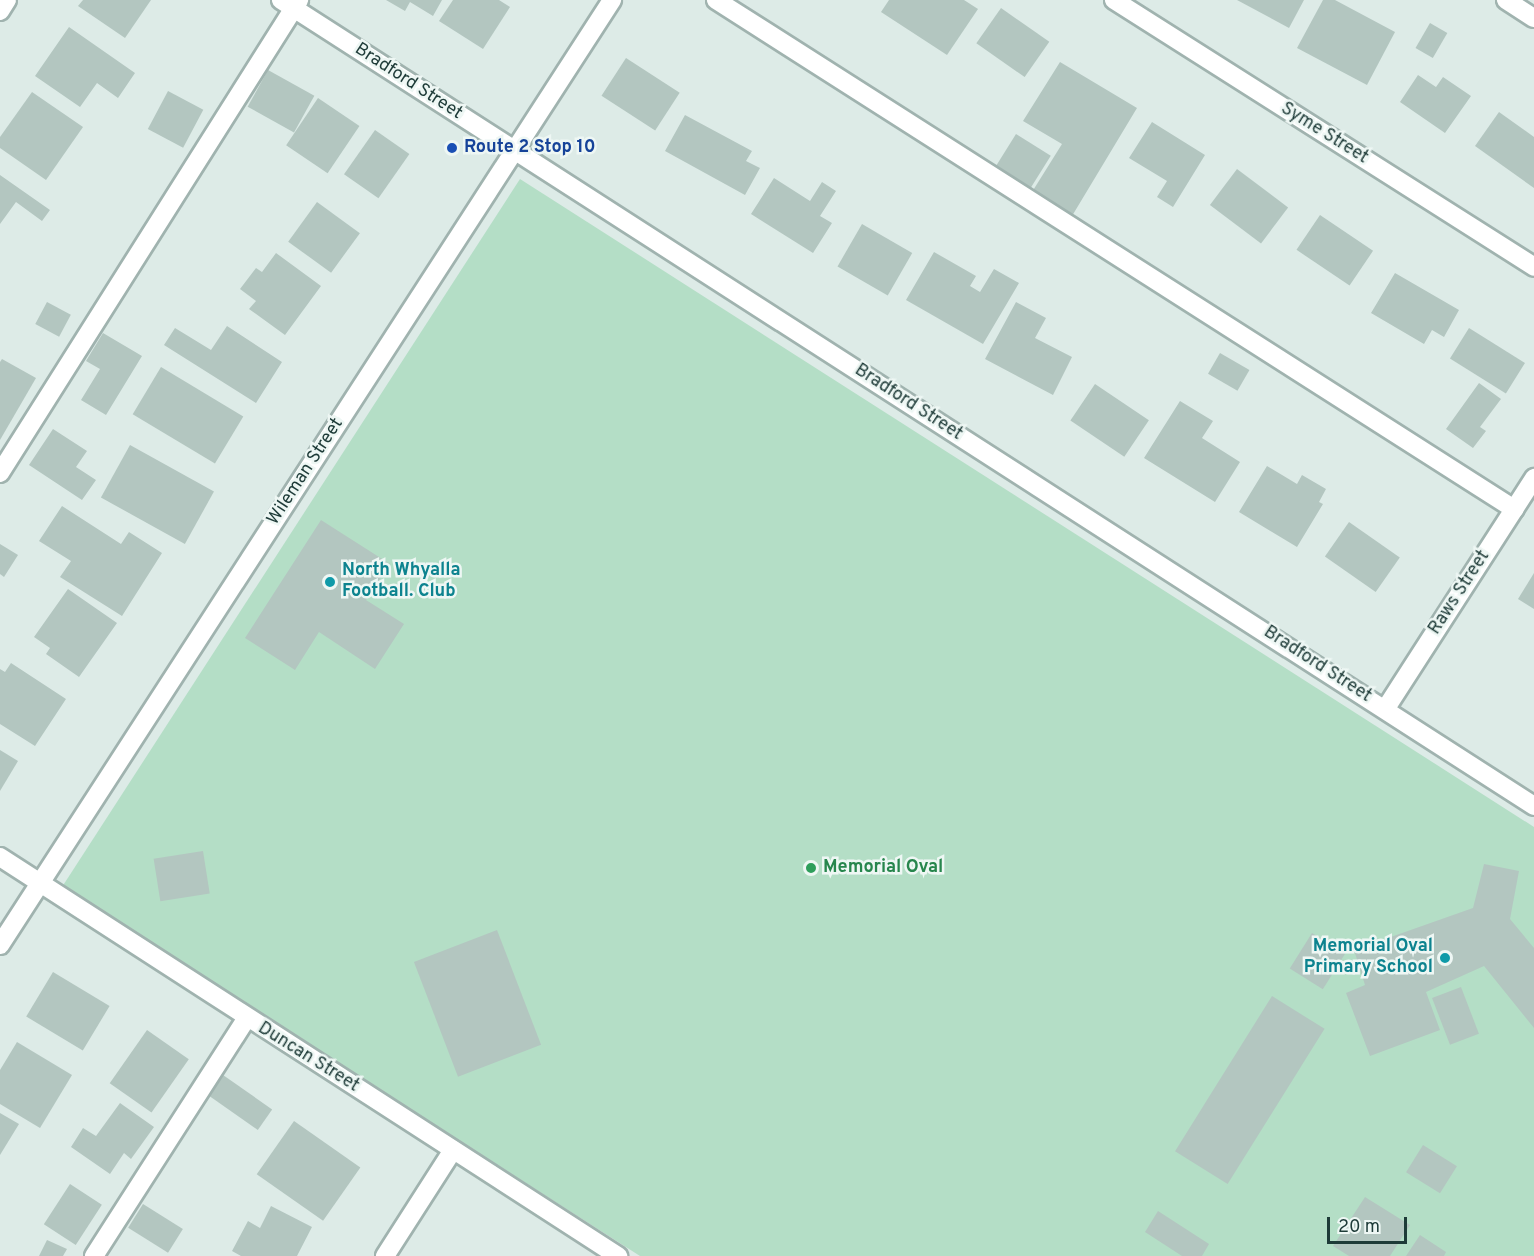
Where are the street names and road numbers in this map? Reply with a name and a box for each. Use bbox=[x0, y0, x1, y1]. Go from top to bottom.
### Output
street label: Bradford Street bbox=[350, 39, 466, 125]
street label: Syme Street bbox=[1276, 99, 1372, 169]
street label: Bradford Street bbox=[850, 360, 966, 446]
street label: Wileman Street bbox=[263, 414, 349, 530]
street label: Raws Street bbox=[1425, 547, 1495, 639]
street label: Bradford Street bbox=[1259, 622, 1375, 708]
street label: Duncan Street bbox=[253, 1018, 363, 1098]

